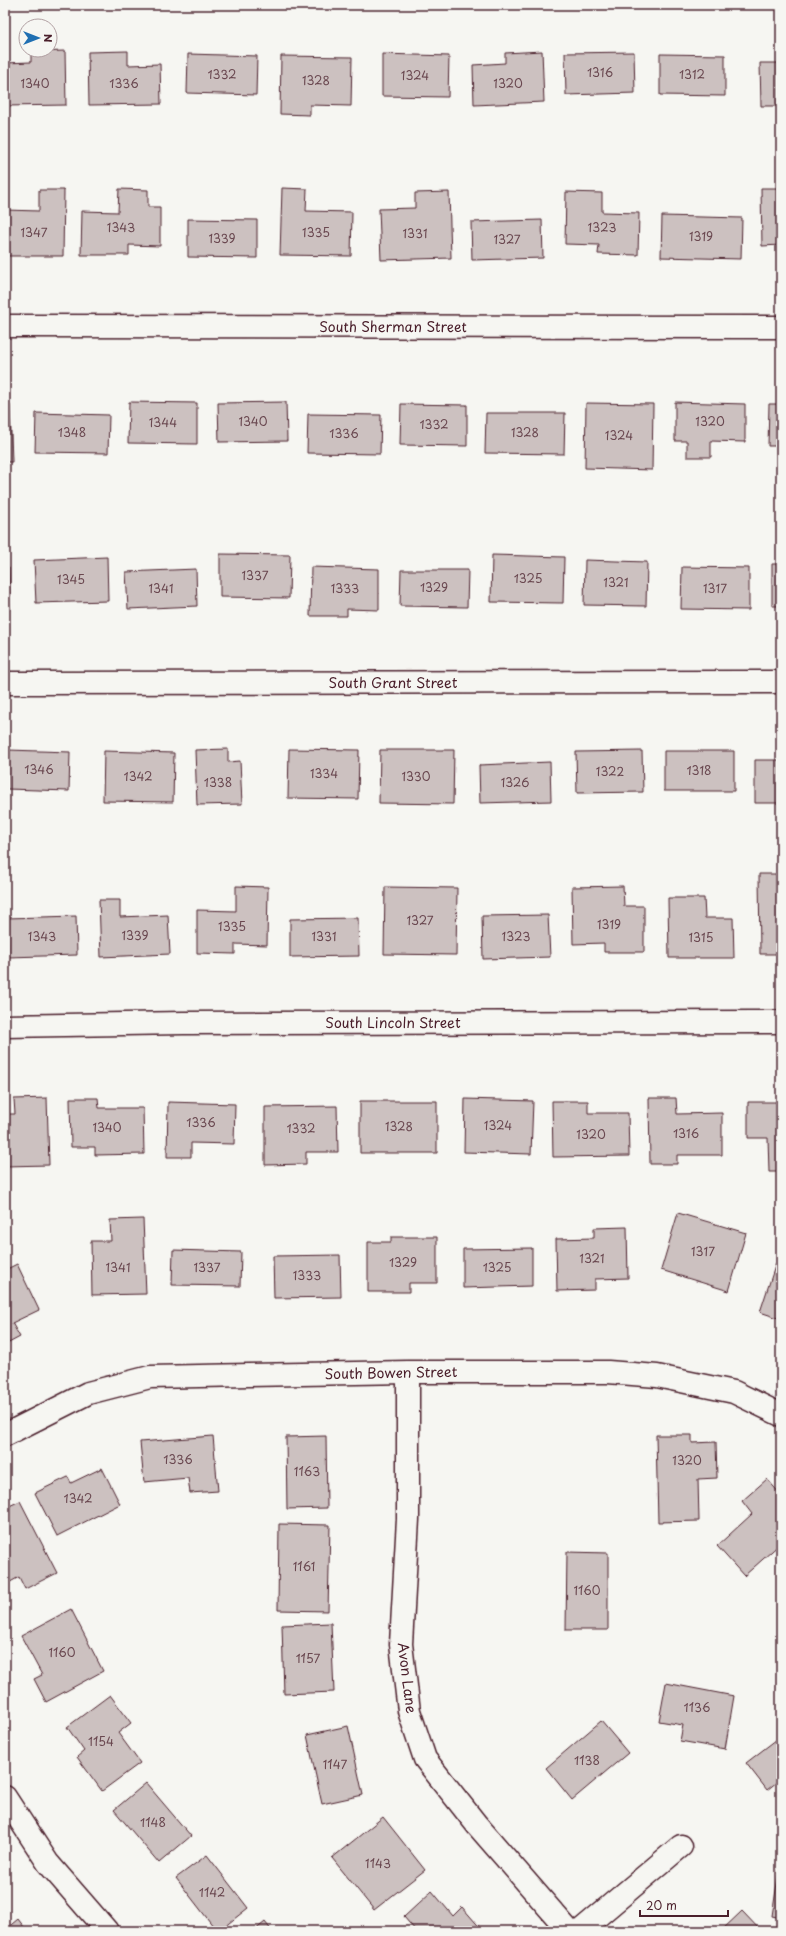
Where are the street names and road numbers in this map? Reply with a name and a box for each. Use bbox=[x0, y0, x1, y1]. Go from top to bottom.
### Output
street label: South Sherman Street bbox=[319, 316, 467, 337]
street label: South Grant Street bbox=[329, 672, 458, 693]
street label: South Lincoln Street bbox=[325, 1012, 461, 1033]
street label: South Bowen Street bbox=[324, 1361, 458, 1384]
street label: Avon Lane bbox=[393, 1641, 422, 1715]

